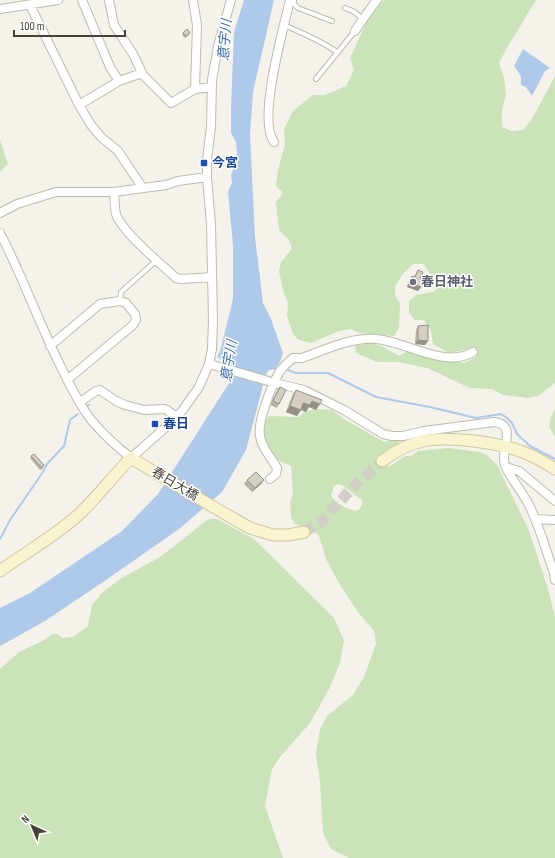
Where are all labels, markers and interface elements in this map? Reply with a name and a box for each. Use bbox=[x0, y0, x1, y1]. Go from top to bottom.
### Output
scale bar bbox=[14, 12, 125, 38]
water label: 意宇川 bbox=[215, 16, 235, 62]
text: 100 m bbox=[20, 19, 45, 34]
place label: 今宮 bbox=[212, 155, 238, 171]
marker: 今宮 bbox=[199, 158, 209, 168]
place label: 春日神社 bbox=[421, 274, 473, 290]
marker: 春日神社 bbox=[408, 277, 418, 287]
water label: 意宇川 bbox=[217, 337, 241, 383]
place label: 春日 bbox=[163, 416, 189, 432]
marker: 春日 bbox=[150, 419, 160, 429]
street label: 春日大橋 bbox=[149, 464, 201, 504]
north arrow bbox=[12, 806, 52, 846]
text: N bbox=[19, 812, 32, 826]

